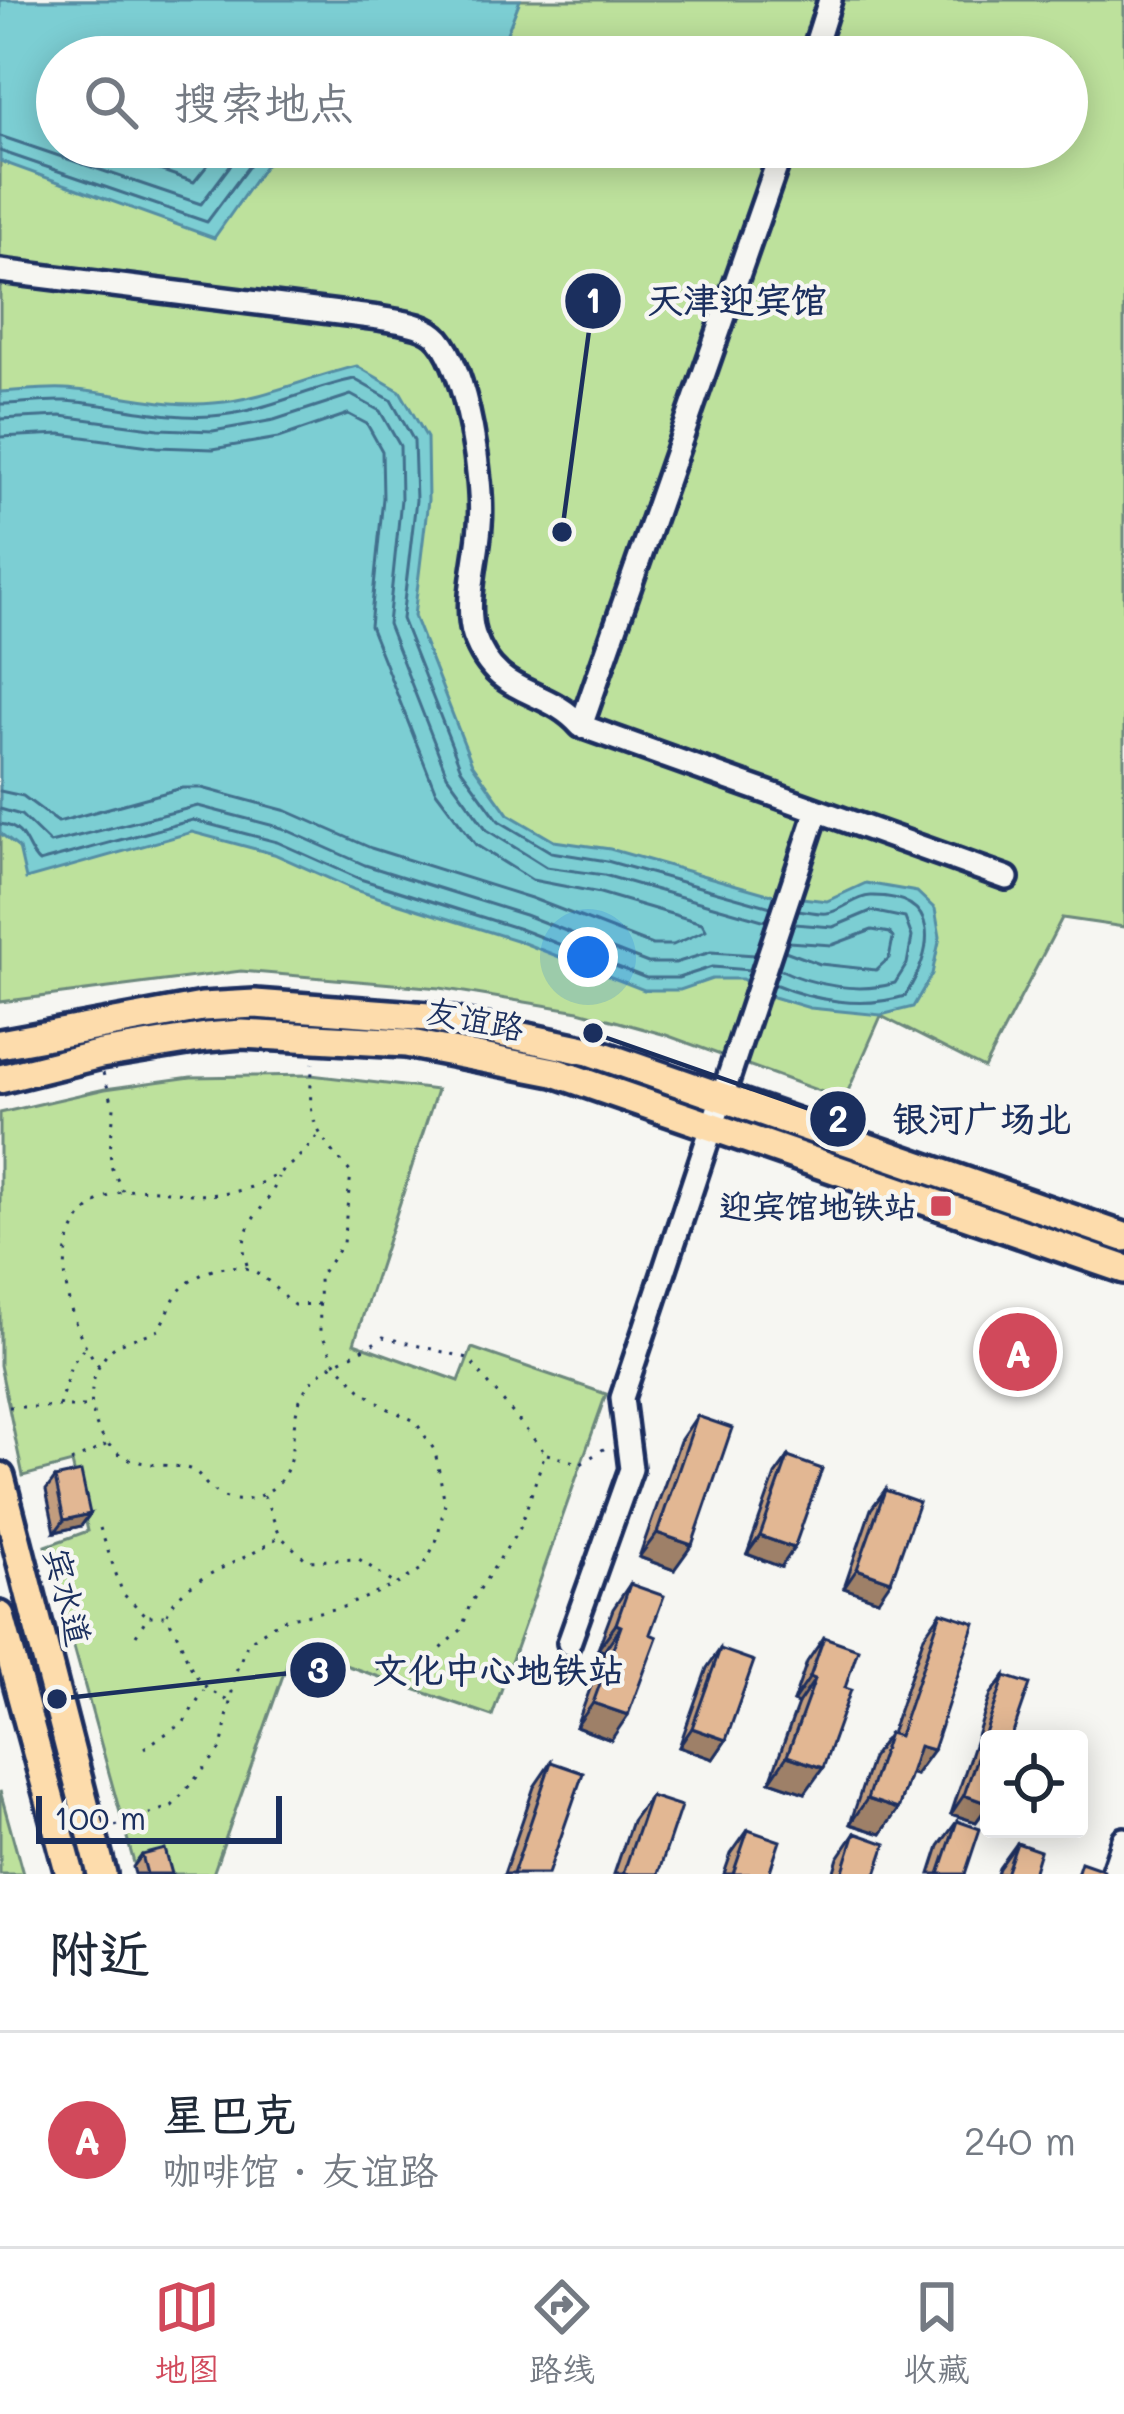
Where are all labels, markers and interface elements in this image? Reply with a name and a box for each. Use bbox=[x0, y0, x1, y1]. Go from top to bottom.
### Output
search box bbox=[36, 36, 1088, 168]
icon: search bbox=[78, 69, 144, 135]
text: 搜索地点 bbox=[174, 72, 354, 130]
callout: 天津迎宾馆 bbox=[563, 265, 851, 337]
text: 1 bbox=[585, 275, 601, 322]
text: 天津迎宾馆 bbox=[647, 275, 827, 322]
your location bbox=[558, 927, 618, 987]
street label: 友谊路 bbox=[423, 987, 528, 1048]
callout: 银河广场北 bbox=[808, 1083, 1096, 1155]
text: 2 bbox=[828, 1094, 848, 1141]
text: 银河广场北 bbox=[892, 1094, 1072, 1141]
place label: 迎宾馆地铁站 bbox=[719, 1183, 917, 1226]
marker: 迎宾馆地铁站 bbox=[928, 1193, 954, 1219]
pin: A bbox=[979, 1307, 1057, 1397]
street label: 宾水道 bbox=[37, 1543, 102, 1650]
callout: 文化中心地铁站 bbox=[288, 1634, 648, 1706]
text: 3 bbox=[307, 1645, 329, 1692]
text: 文化中心地铁站 bbox=[372, 1645, 624, 1692]
map controls bbox=[980, 1730, 1088, 1838]
button: locate bbox=[980, 1730, 1088, 1838]
scale bar bbox=[36, 1790, 282, 1843]
text: 100 m bbox=[54, 1795, 146, 1838]
text: 附近 bbox=[48, 1918, 150, 1985]
text: 星巴克 bbox=[162, 2084, 297, 2142]
text: A bbox=[73, 2114, 101, 2165]
text: 240 m bbox=[964, 2114, 1076, 2165]
text: 咖啡馆 · 友谊路 bbox=[162, 2144, 438, 2195]
tab: 地图 bbox=[154, 2274, 220, 2390]
tab: 路线 bbox=[529, 2274, 595, 2390]
tab: 收藏 bbox=[904, 2274, 970, 2390]

